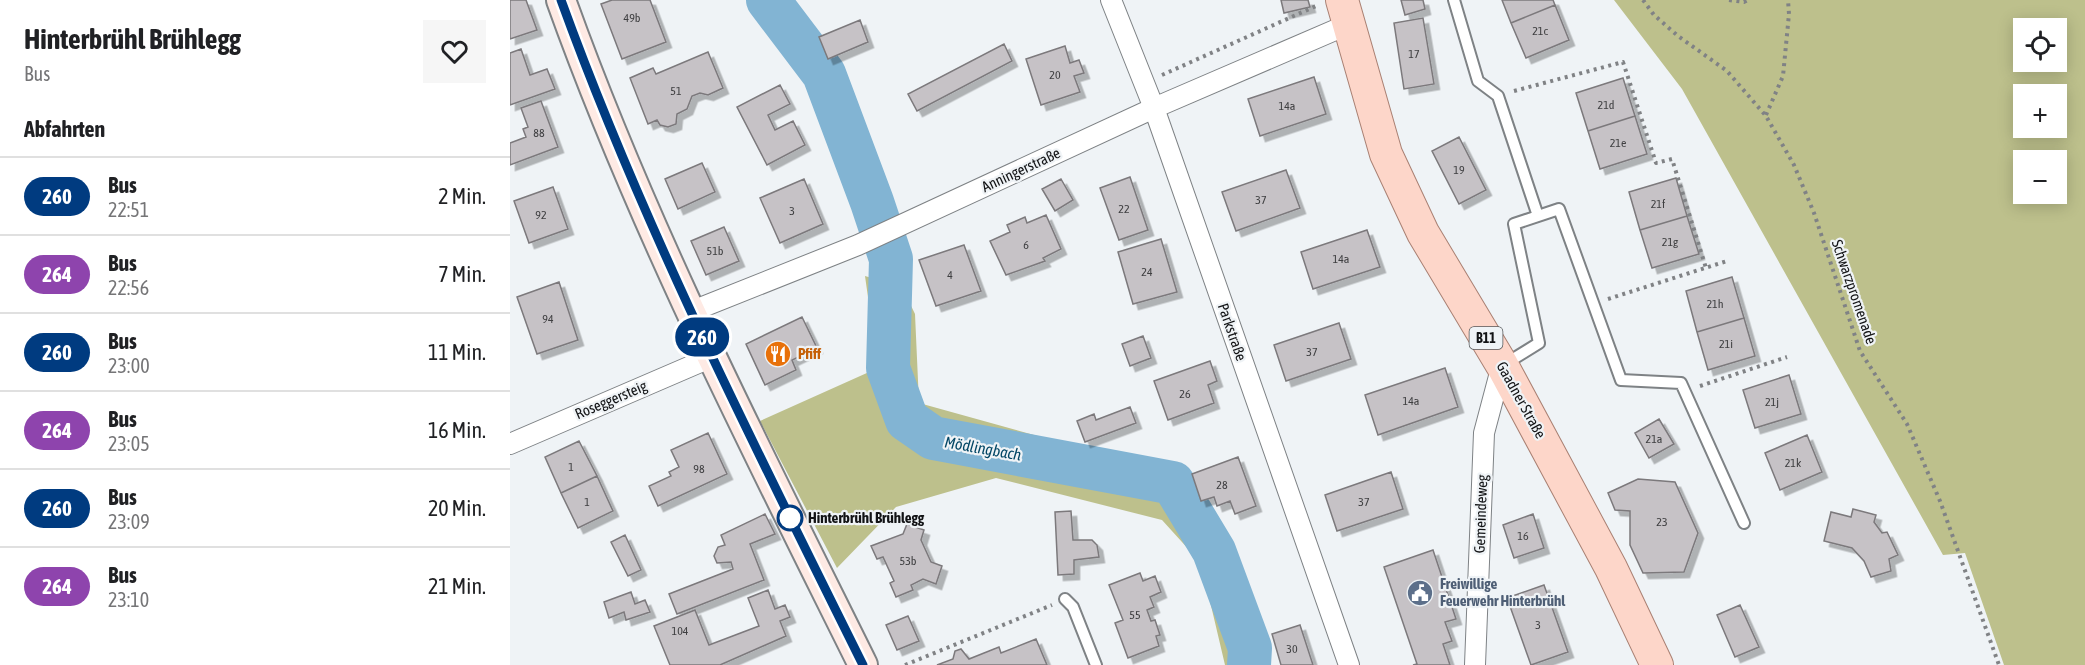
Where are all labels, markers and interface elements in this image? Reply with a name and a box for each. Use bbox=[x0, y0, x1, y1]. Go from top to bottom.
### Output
house number: 49b bbox=[624, 11, 641, 25]
map controls bbox=[2013, 18, 2067, 204]
button: locate bbox=[2013, 18, 2067, 72]
button: heart bbox=[423, 20, 486, 83]
text: Hinterbrühl Brühlegg bbox=[24, 23, 241, 55]
house number: 21c bbox=[1532, 24, 1548, 38]
house number: 17 bbox=[1408, 47, 1420, 61]
text: Bus bbox=[24, 62, 50, 85]
house number: 20 bbox=[1049, 68, 1061, 82]
house number: 51 bbox=[670, 84, 682, 98]
button: + bbox=[2013, 84, 2067, 138]
house number: 21d bbox=[1598, 98, 1614, 112]
house number: 14a bbox=[1279, 99, 1295, 113]
text: Abfahrten bbox=[24, 116, 105, 142]
house number: 88 bbox=[533, 126, 545, 140]
house number: 21e bbox=[1610, 136, 1626, 150]
street label: Anningerstraße bbox=[979, 144, 1063, 195]
button: − bbox=[2013, 150, 2067, 204]
house number: 19 bbox=[1453, 163, 1465, 177]
text: Bus bbox=[108, 172, 137, 198]
text: 2 Min. bbox=[438, 183, 486, 209]
text: 260 bbox=[42, 184, 72, 208]
house number: 37 bbox=[1255, 193, 1267, 207]
house number: 21f bbox=[1651, 197, 1666, 211]
text: 22:51 bbox=[108, 198, 149, 221]
house number: 22 bbox=[1118, 202, 1130, 216]
house number: 3 bbox=[789, 204, 795, 218]
house number: 92 bbox=[535, 208, 547, 222]
house number: 21g bbox=[1662, 235, 1679, 249]
street label: Schwarzpromenade bbox=[1829, 237, 1880, 346]
house number: 6 bbox=[1023, 238, 1029, 252]
house number: 51b bbox=[707, 244, 724, 258]
text: Bus bbox=[108, 250, 137, 276]
house number: 14a bbox=[1333, 252, 1349, 266]
text: 7 Min. bbox=[438, 261, 486, 287]
text: 264 bbox=[42, 262, 72, 286]
house number: 24 bbox=[1141, 265, 1153, 279]
house number: 4 bbox=[947, 268, 953, 282]
text: 22:56 bbox=[108, 276, 149, 299]
house number: 21h bbox=[1706, 297, 1724, 311]
street label: Parkstraße bbox=[1215, 301, 1250, 363]
house number: 94 bbox=[542, 312, 554, 326]
line badge: 260 bbox=[668, 318, 736, 356]
text: 260 bbox=[687, 325, 717, 349]
road number: B11 bbox=[1470, 327, 1502, 349]
text: Bus bbox=[108, 328, 137, 354]
house number: 21i bbox=[1719, 337, 1733, 351]
text: 11 Min. bbox=[428, 339, 486, 365]
restaurant icon: Pfiff bbox=[763, 339, 793, 369]
text: 260 bbox=[42, 340, 72, 364]
place label: Pfiff bbox=[798, 345, 822, 362]
house number: 37 bbox=[1306, 345, 1318, 359]
text: 23:00 bbox=[108, 354, 150, 377]
street label: Gaadner Straße bbox=[1493, 358, 1550, 441]
street label: Roseggersteig bbox=[572, 377, 650, 422]
house number: 26 bbox=[1179, 387, 1191, 401]
house number: 14a bbox=[1403, 394, 1419, 408]
house number: 21j bbox=[1765, 395, 1779, 409]
text: Bus bbox=[108, 406, 137, 432]
text: 16 Min. bbox=[428, 417, 486, 443]
text: 264 bbox=[42, 418, 72, 442]
text: 23:05 bbox=[108, 432, 150, 455]
water label: Mödlingbach bbox=[943, 432, 1023, 465]
house number: 21a bbox=[1646, 432, 1662, 446]
house number: 21k bbox=[1785, 456, 1802, 470]
house number: 1 bbox=[568, 460, 574, 474]
house number: 98 bbox=[693, 462, 705, 476]
street label: Gemeindeweg bbox=[1471, 474, 1490, 554]
house number: 28 bbox=[1216, 478, 1228, 492]
text: Bus bbox=[108, 484, 137, 510]
text: 20 Min. bbox=[428, 495, 486, 521]
house number: 1 bbox=[584, 495, 590, 509]
house number: 37 bbox=[1358, 495, 1370, 509]
text: 260 bbox=[42, 496, 72, 520]
marker: Hinterbrühl Brühlegg bbox=[777, 505, 803, 531]
place label: Hinterbrühl Brühlegg bbox=[808, 509, 925, 526]
text: 23:09 bbox=[108, 510, 150, 533]
house number: 23 bbox=[1656, 515, 1668, 529]
house number: 16 bbox=[1517, 529, 1529, 543]
house number: 53b bbox=[900, 554, 917, 568]
text: Bus bbox=[108, 562, 137, 588]
text: 21 Min. bbox=[428, 573, 486, 599]
text: 264 bbox=[42, 574, 72, 598]
place label: Freiwillige Feuerwehr Hinterbrühl bbox=[1440, 575, 1566, 609]
public building icon: Freiwillige Feuerwehr Hinterbrühl bbox=[1405, 578, 1435, 608]
text: 23:10 bbox=[108, 588, 149, 611]
house number: 55 bbox=[1129, 608, 1141, 622]
house number: 3 bbox=[1535, 618, 1541, 632]
house number: 104 bbox=[672, 624, 689, 638]
house number: 30 bbox=[1286, 642, 1298, 656]

